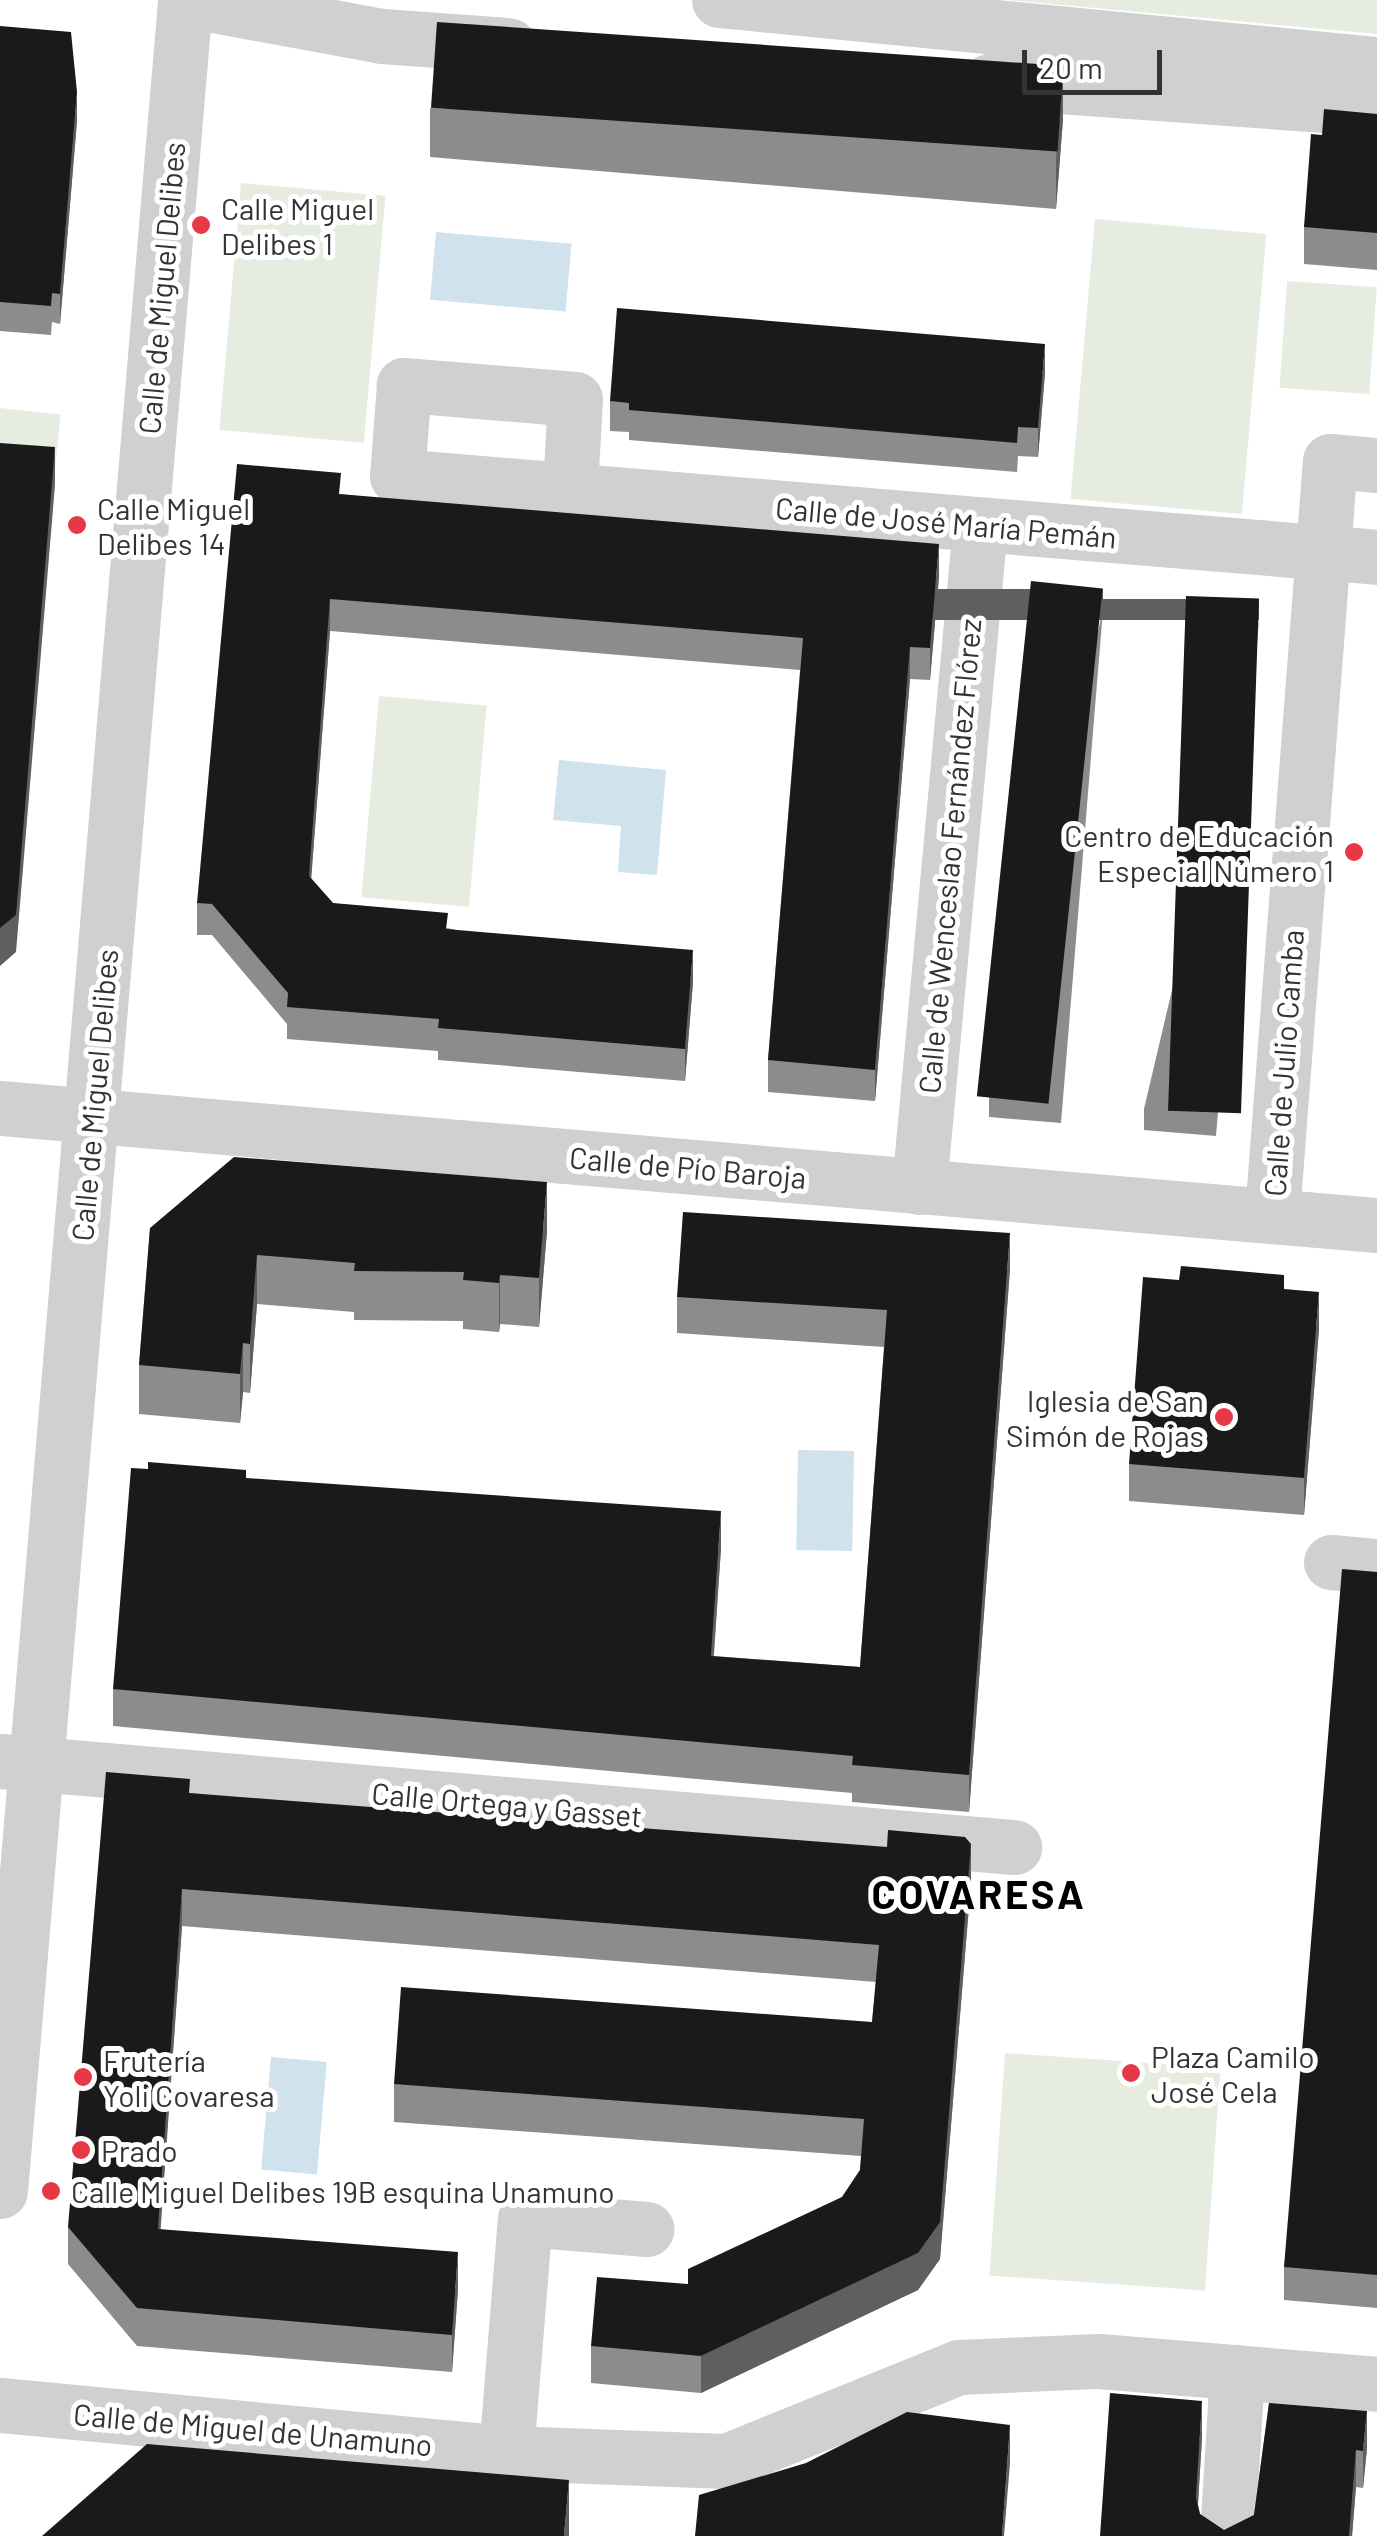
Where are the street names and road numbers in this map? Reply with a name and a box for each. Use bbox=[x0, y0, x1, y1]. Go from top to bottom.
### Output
street label: Calle de Miguel Delibes bbox=[130, 140, 192, 436]
street label: Calle de José María Pemán bbox=[774, 489, 1118, 555]
street label: Calle de Wenceslao Fernández Flórez bbox=[910, 617, 988, 1095]
street label: Calle de Julio Camba bbox=[1256, 928, 1310, 1198]
street label: Calle de Miguel Delibes bbox=[63, 947, 125, 1243]
street label: Calle de Pío Baroja bbox=[568, 1139, 808, 1195]
street label: Calle Ortega y Gasset bbox=[370, 1774, 644, 1834]
street label: Calle de Miguel de Unamuno bbox=[72, 2395, 434, 2463]

